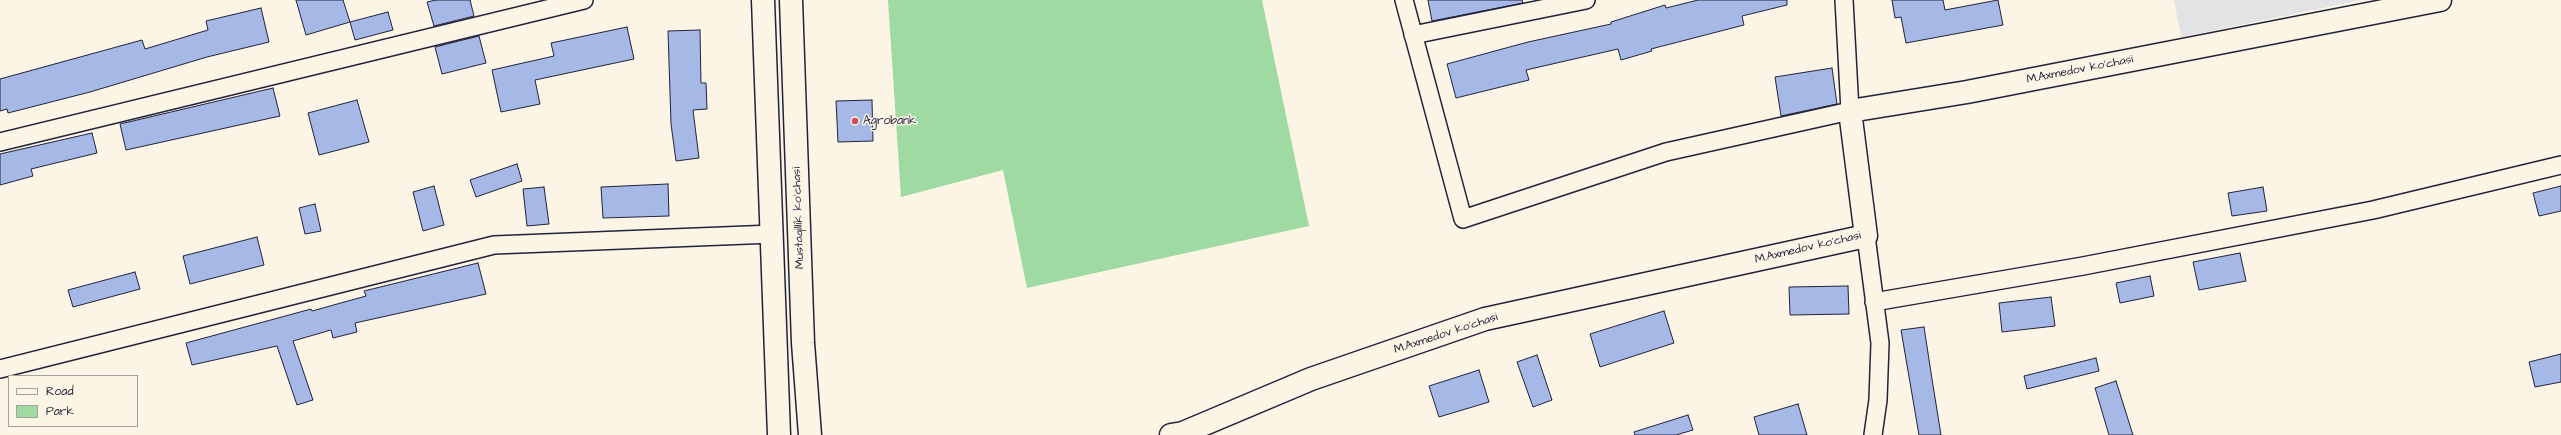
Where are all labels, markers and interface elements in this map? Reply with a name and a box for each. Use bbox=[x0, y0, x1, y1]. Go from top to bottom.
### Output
street label: M.Axmedov ko'chasi bbox=[2025, 53, 2135, 87]
place label: Agrobank bbox=[863, 114, 916, 128]
marker: Agrobank bbox=[850, 116, 860, 126]
street label: Mustaqillik ko’chasi bbox=[790, 167, 808, 269]
street label: M.Axmedov ko'chasi bbox=[1754, 229, 1862, 267]
street label: M.Axmedov ko'chasi bbox=[1392, 310, 1500, 358]
legend bbox=[8, 375, 138, 427]
text: Road bbox=[46, 383, 74, 400]
text: Park bbox=[46, 403, 74, 420]

